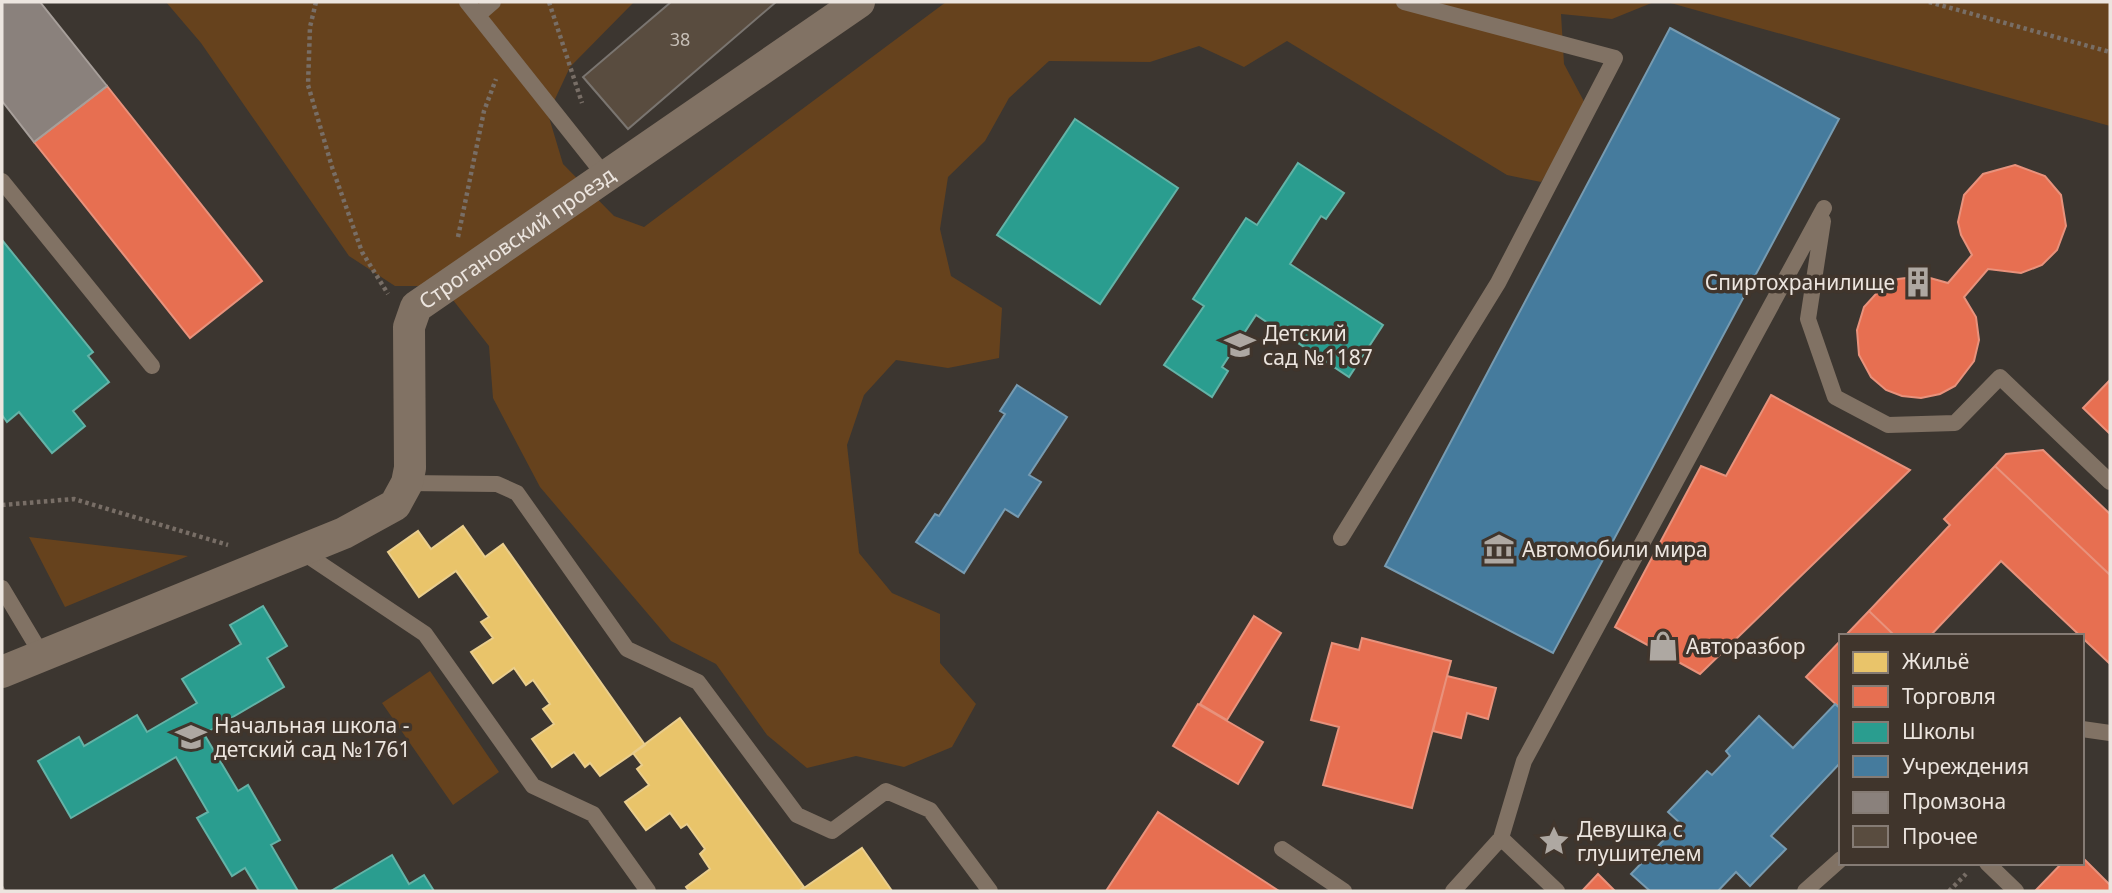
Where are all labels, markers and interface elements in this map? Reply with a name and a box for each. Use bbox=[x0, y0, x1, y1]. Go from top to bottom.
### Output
house number: 38 bbox=[670, 27, 690, 51]
street label: Строгановский проезд bbox=[413, 160, 620, 315]
building icon: Спиртохранилище bbox=[1901, 265, 1935, 299]
place label: Спиртохранилище bbox=[1705, 268, 1895, 296]
place label: Детский сад №1187 bbox=[1263, 319, 1373, 371]
school or university icon: Детский сад №1187 bbox=[1223, 328, 1257, 362]
museum icon: Автомобили мира bbox=[1482, 532, 1516, 566]
place label: Автомобили мира bbox=[1522, 535, 1708, 563]
shop icon: Авторазбор bbox=[1646, 629, 1680, 663]
place label: Авторазбор bbox=[1686, 632, 1806, 660]
legend bbox=[1839, 634, 2084, 865]
text: Жильё bbox=[1902, 647, 1969, 675]
text: Торговля bbox=[1902, 682, 1996, 710]
place label: Начальная школа - детский сад №1761 bbox=[214, 711, 410, 763]
text: Школы bbox=[1902, 717, 1975, 745]
school or university icon: Начальная школа - детский сад №1761 bbox=[174, 720, 208, 754]
text: Учреждения bbox=[1902, 752, 2029, 780]
text: Промзона bbox=[1902, 787, 2006, 815]
place label: Девушка с глушителем bbox=[1577, 815, 1702, 867]
text: Прочее bbox=[1902, 822, 1978, 850]
place icon: Девушка с глушителем bbox=[1537, 824, 1571, 858]

